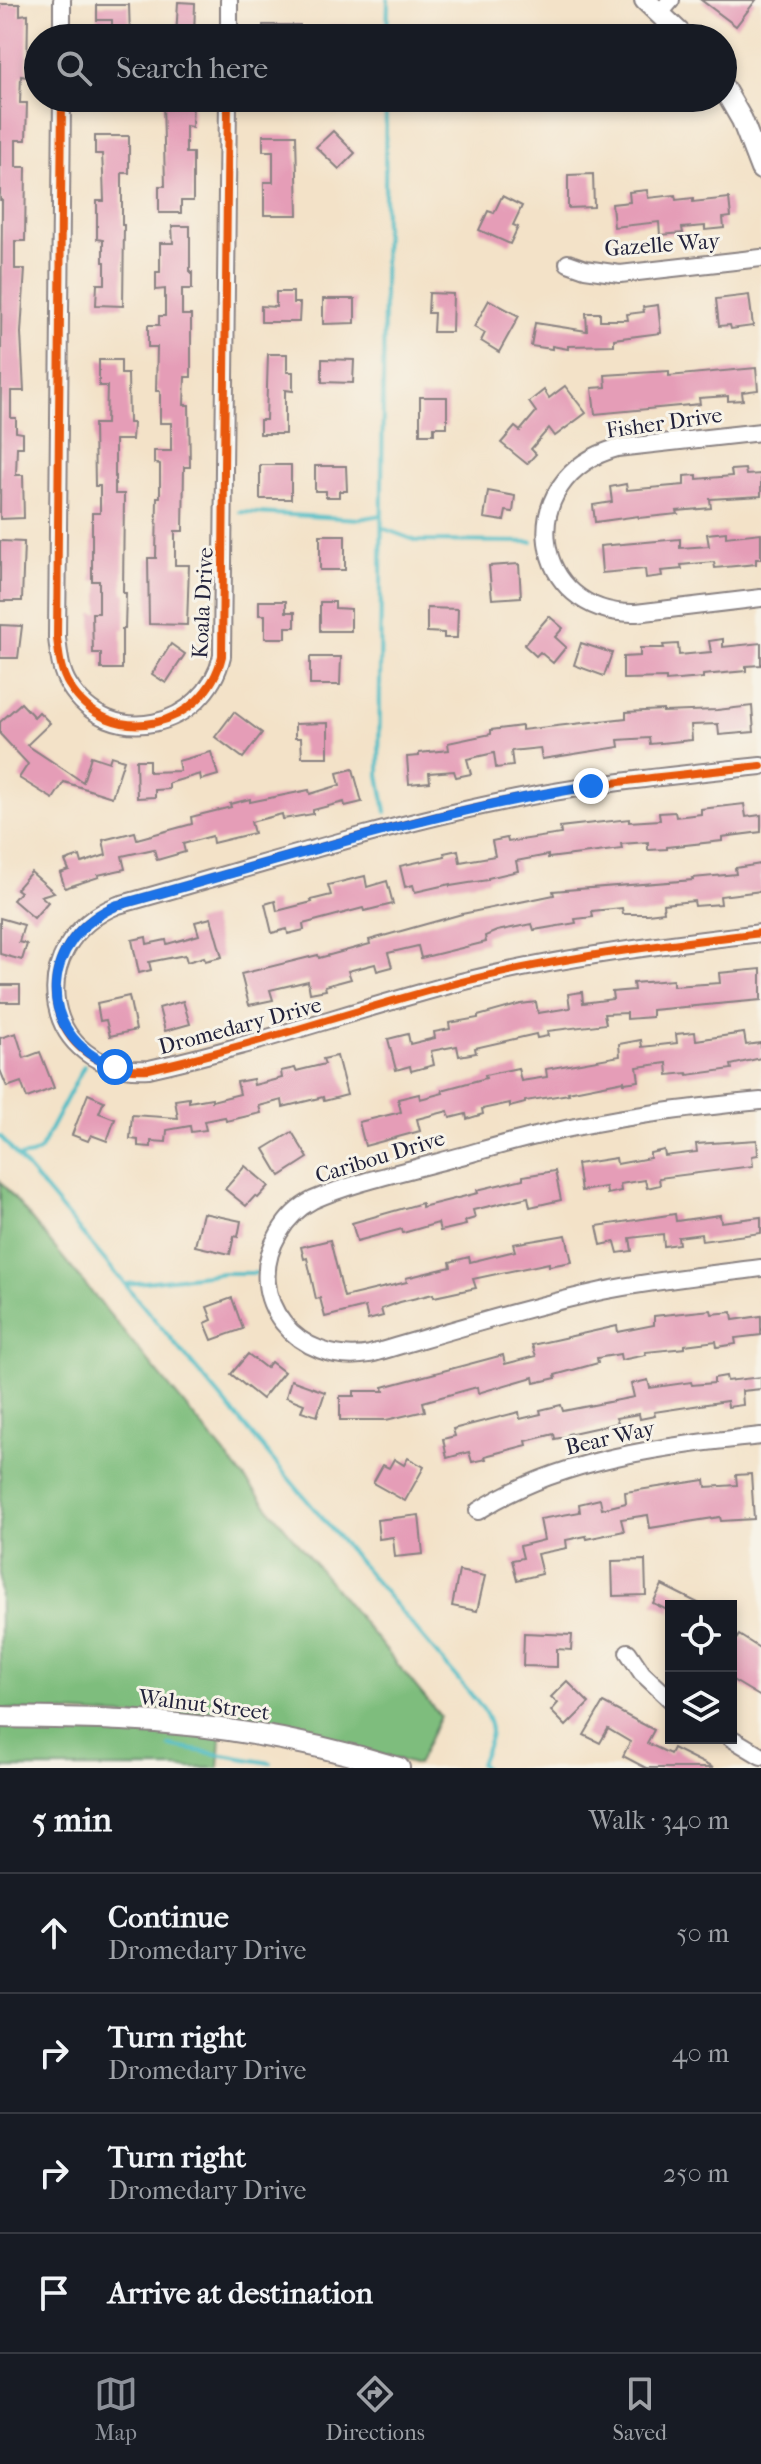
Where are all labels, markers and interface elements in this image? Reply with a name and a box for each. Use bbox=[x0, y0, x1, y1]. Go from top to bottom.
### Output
search box bbox=[24, 24, 737, 112]
icon: search bbox=[52, 46, 96, 90]
text: Search here bbox=[116, 51, 268, 86]
street label: Gazelle Way bbox=[603, 228, 722, 262]
street label: Fisher Drive bbox=[604, 402, 724, 444]
street label: Koala Drive bbox=[187, 546, 219, 659]
route end bbox=[573, 768, 609, 804]
street label: Dromedary Drive bbox=[156, 992, 325, 1060]
route start bbox=[97, 1049, 133, 1085]
street label: Caribou Drive bbox=[312, 1125, 448, 1189]
street label: Bear Way bbox=[563, 1415, 659, 1461]
map controls bbox=[665, 1600, 737, 1744]
button: locate bbox=[665, 1600, 737, 1672]
button: layers bbox=[665, 1672, 737, 1744]
street label: Walnut Street bbox=[136, 1684, 271, 1726]
text: 5 min bbox=[32, 1800, 112, 1840]
text: Walk · 340 m bbox=[589, 1805, 729, 1836]
text: Continue bbox=[108, 1900, 229, 1935]
icon: ahead bbox=[32, 1911, 76, 1955]
text: 50 m bbox=[676, 1918, 729, 1949]
text: Dromedary Drive bbox=[108, 1935, 306, 1966]
text: Turn right bbox=[108, 2020, 246, 2055]
icon: right bbox=[32, 2031, 76, 2075]
text: 40 m bbox=[672, 2038, 729, 2069]
text: Dromedary Drive bbox=[108, 2055, 306, 2086]
text: Turn right bbox=[108, 2140, 246, 2175]
icon: right bbox=[32, 2151, 76, 2195]
text: 250 m bbox=[663, 2158, 729, 2189]
text: Dromedary Drive bbox=[108, 2175, 306, 2206]
icon: arrive bbox=[32, 2271, 76, 2315]
text: Arrive at destination bbox=[108, 2276, 373, 2311]
tab: Map bbox=[94, 2372, 138, 2446]
tab: Directions bbox=[326, 2372, 425, 2446]
tab: Saved bbox=[613, 2372, 667, 2446]

